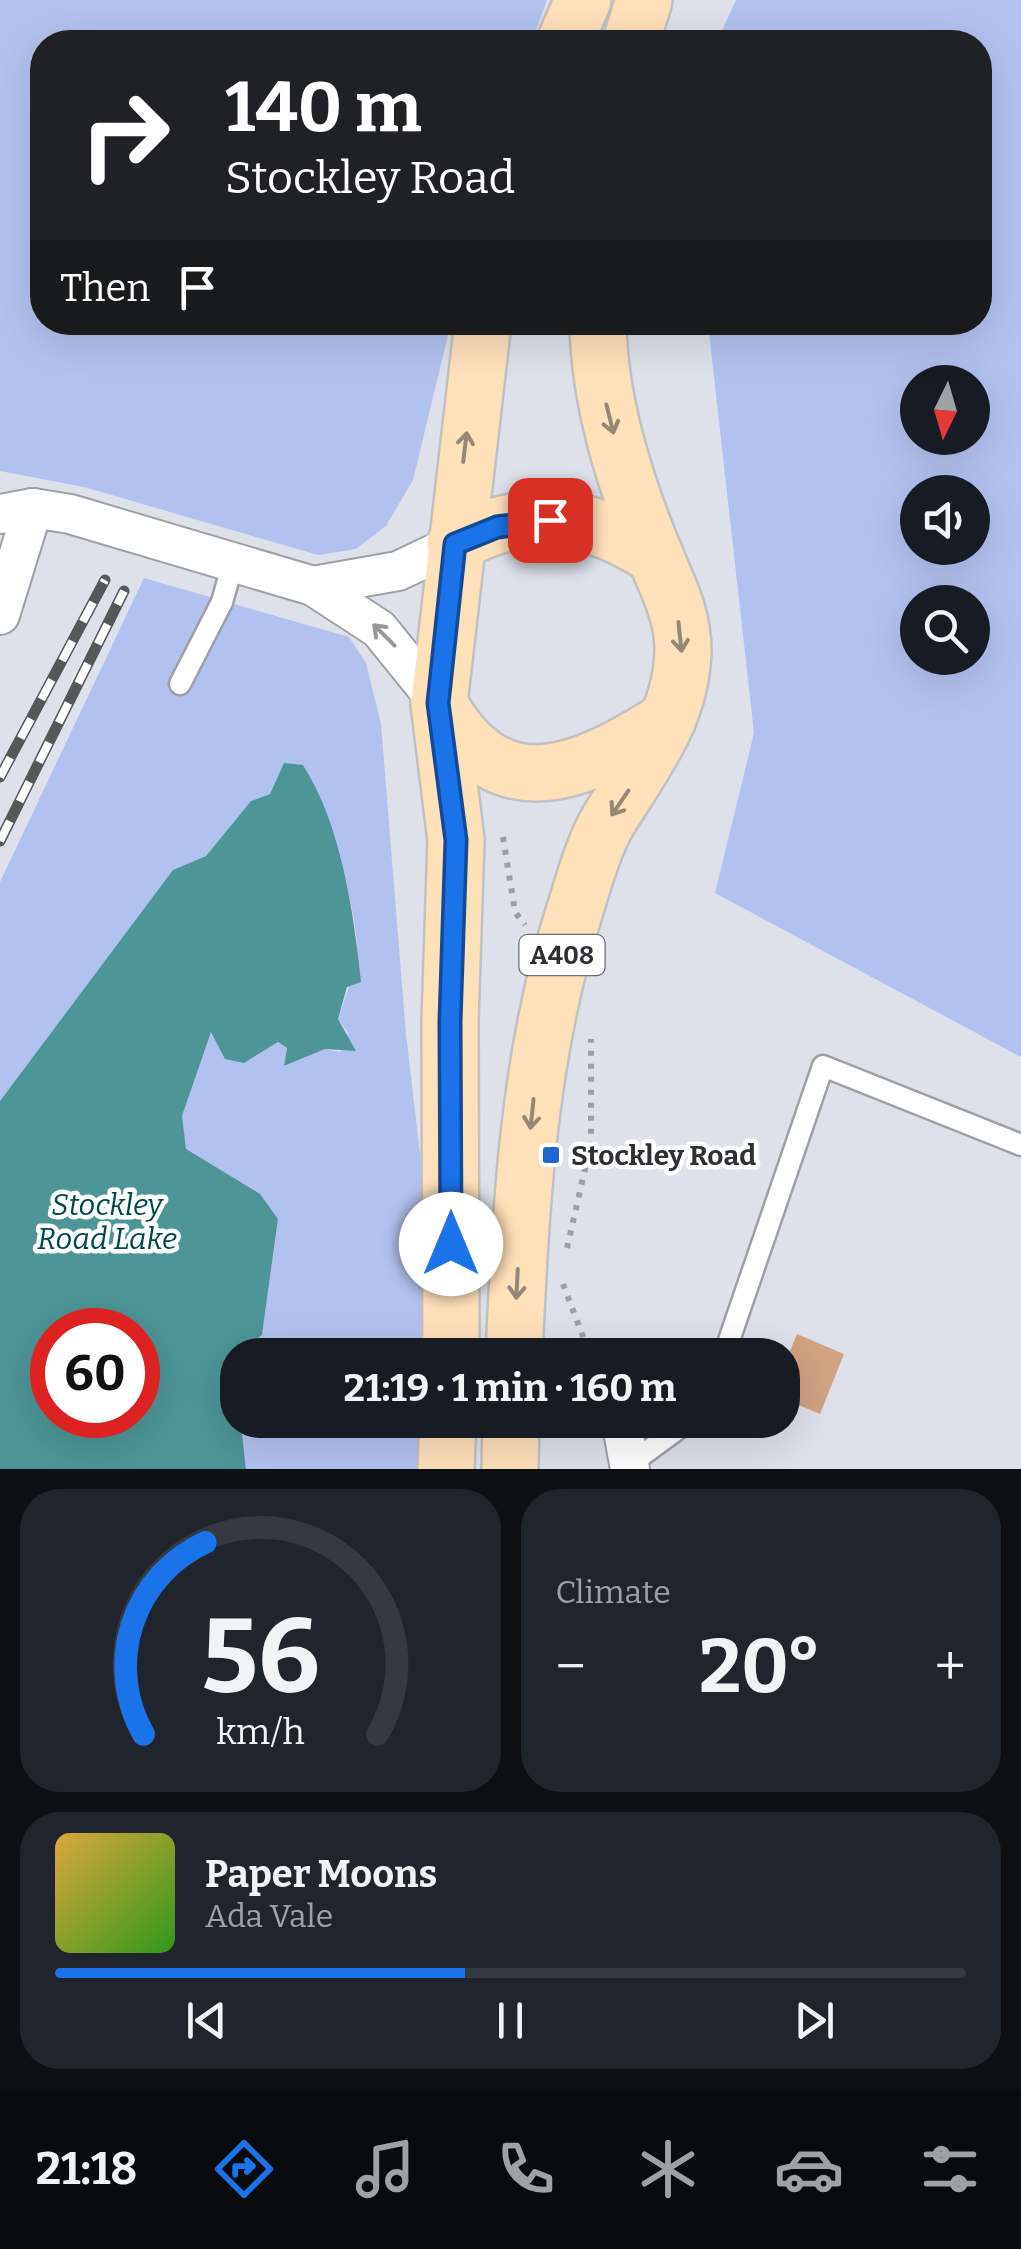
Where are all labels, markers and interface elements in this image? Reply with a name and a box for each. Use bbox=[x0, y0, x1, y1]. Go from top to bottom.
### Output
text: 140 m bbox=[225, 66, 422, 150]
icon: right bbox=[60, 70, 190, 200]
text: Stockley Road bbox=[225, 151, 515, 205]
icon: arrive bbox=[170, 260, 225, 315]
text: Then bbox=[60, 265, 150, 311]
north arrow bbox=[900, 365, 990, 455]
map controls bbox=[900, 365, 990, 675]
one-way arrow bbox=[602, 402, 620, 434]
one-way arrow bbox=[456, 431, 475, 464]
button: sound bbox=[900, 475, 990, 565]
pin bbox=[508, 478, 593, 563]
icon: arrive bbox=[523, 493, 578, 548]
button: search bbox=[900, 585, 990, 675]
one-way arrow bbox=[671, 620, 690, 652]
one-way arrow bbox=[372, 624, 396, 648]
one-way arrow bbox=[610, 789, 631, 817]
road number: A408 bbox=[520, 935, 604, 975]
one-way arrow bbox=[522, 1097, 541, 1129]
place label: Stockley Road bbox=[571, 1139, 756, 1172]
marker: Stockley Road bbox=[540, 1144, 562, 1166]
water label: Stockley Road Lake bbox=[37, 1187, 177, 1257]
position arrow bbox=[399, 1192, 503, 1296]
one-way arrow bbox=[507, 1267, 526, 1299]
speed limit sign: 60 bbox=[30, 1308, 160, 1438]
text: 21:19 · 1 min · 160 m bbox=[344, 1365, 676, 1411]
text: Climate bbox=[556, 1573, 671, 1611]
text: 56 bbox=[201, 1595, 319, 1720]
text: 20° bbox=[699, 1622, 821, 1712]
text: − bbox=[556, 1634, 586, 1700]
text: + bbox=[935, 1634, 966, 1700]
text: km/h bbox=[216, 1711, 304, 1753]
text: Paper Moons bbox=[205, 1851, 437, 1897]
text: Ada Vale bbox=[205, 1897, 333, 1935]
icon: previous bbox=[179, 1993, 234, 2048]
icon: pause bbox=[483, 1993, 538, 2048]
icon: next bbox=[787, 1993, 842, 2048]
icon: directions bbox=[209, 2134, 279, 2204]
icon: music bbox=[350, 2134, 420, 2204]
icon: phone bbox=[491, 2134, 561, 2204]
icon: climate bbox=[633, 2134, 703, 2204]
icon: car bbox=[774, 2134, 844, 2204]
icon: filters bbox=[915, 2134, 985, 2204]
text: 21:18 bbox=[36, 2142, 137, 2196]

